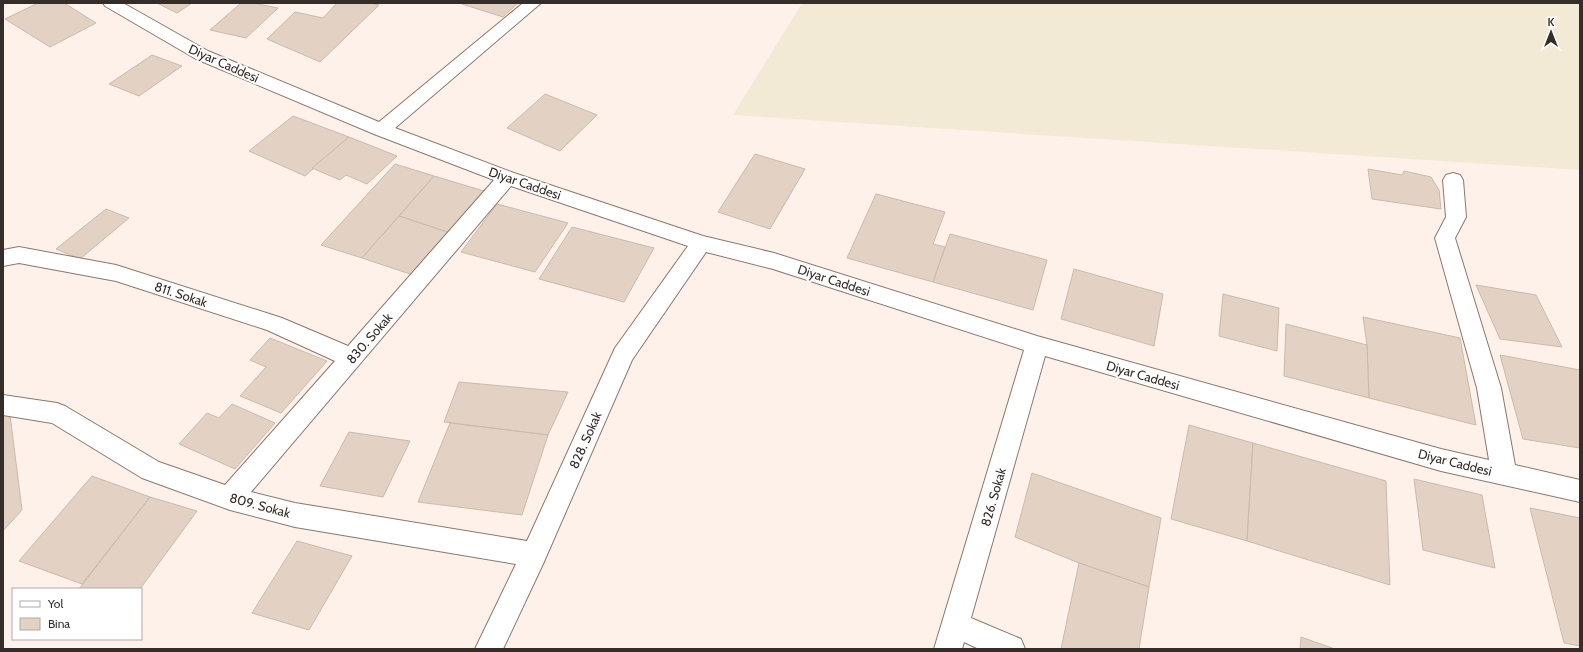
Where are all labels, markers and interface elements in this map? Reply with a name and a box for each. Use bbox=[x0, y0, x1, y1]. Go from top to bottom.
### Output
north arrow bbox=[1531, 12, 1571, 52]
text: K bbox=[1548, 15, 1555, 29]
street label: Diyar Caddesi bbox=[186, 40, 262, 86]
street label: Diyar Caddesi bbox=[487, 163, 563, 203]
street label: Diyar Caddesi bbox=[796, 261, 872, 299]
street label: 811. Sokak bbox=[153, 278, 210, 310]
street label: 830. Sokak bbox=[343, 309, 395, 367]
street label: Diyar Caddesi bbox=[1105, 357, 1181, 393]
street label: 828. Sokak bbox=[565, 409, 605, 471]
street label: Diyar Caddesi bbox=[1417, 445, 1493, 479]
street label: 826. Sokak bbox=[977, 466, 1009, 528]
street label: 809. Sokak bbox=[228, 489, 292, 521]
legend bbox=[12, 588, 142, 640]
text: Yol bbox=[47, 596, 63, 611]
text: Bina bbox=[48, 616, 70, 631]

